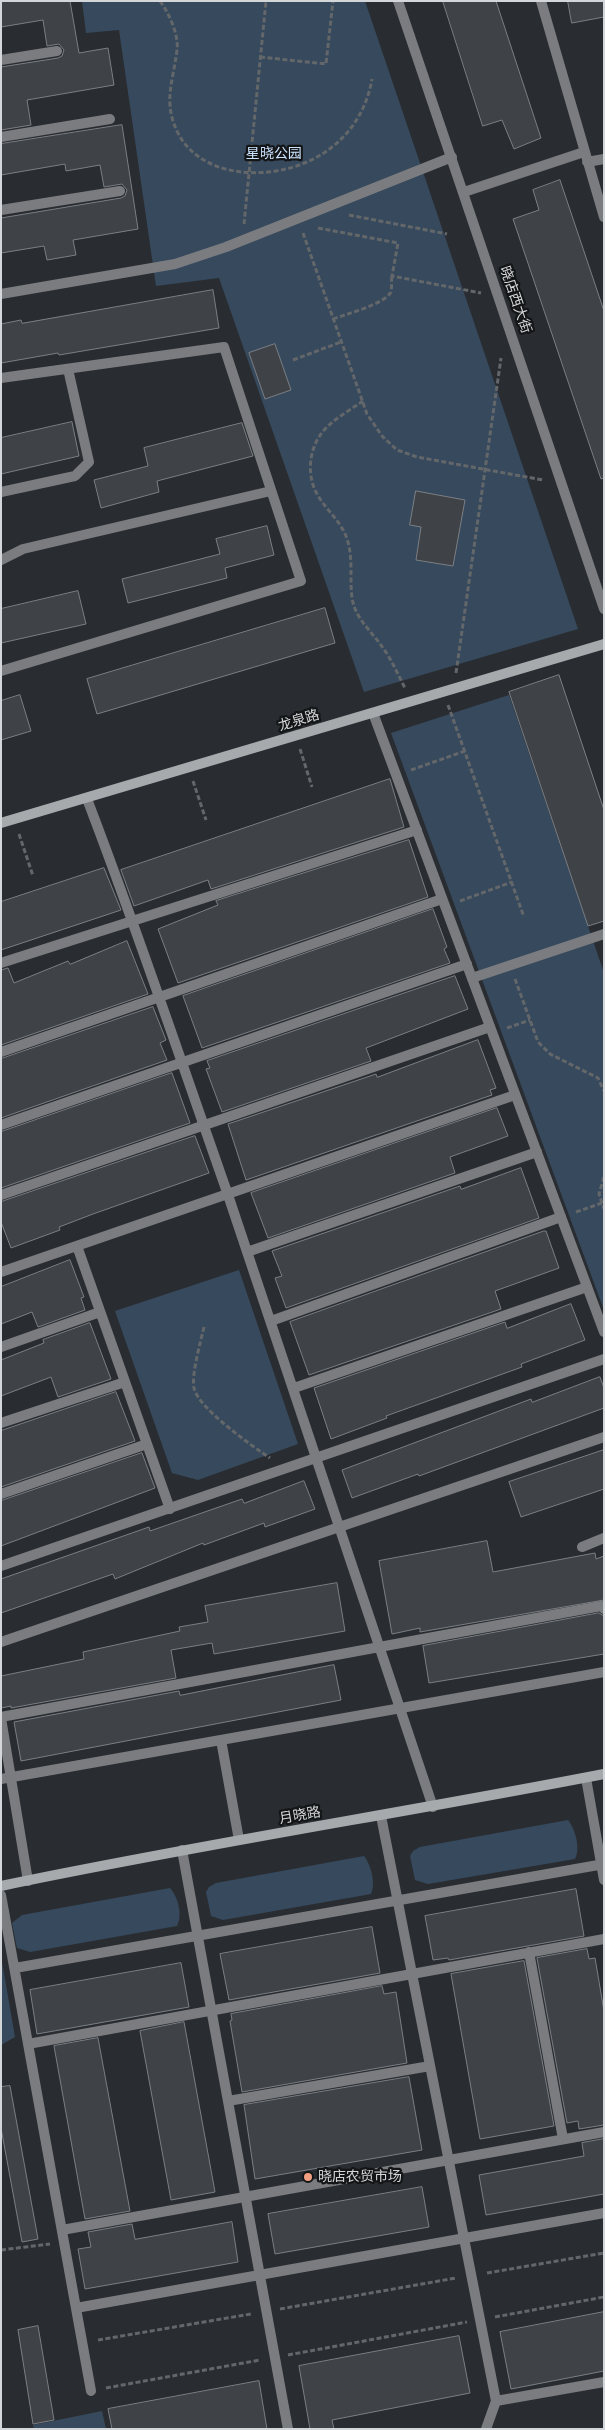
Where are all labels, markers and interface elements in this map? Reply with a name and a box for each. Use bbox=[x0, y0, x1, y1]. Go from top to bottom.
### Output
park label: 星晓公园 bbox=[246, 146, 302, 162]
street label: 晓店西大街 bbox=[496, 264, 534, 336]
street label: 龙泉路 bbox=[276, 707, 322, 735]
street label: 月晓路 bbox=[278, 1804, 322, 1828]
place label: 晓店农贸市场 bbox=[318, 2169, 402, 2185]
marker: 晓店农贸市场 bbox=[302, 2171, 314, 2183]

